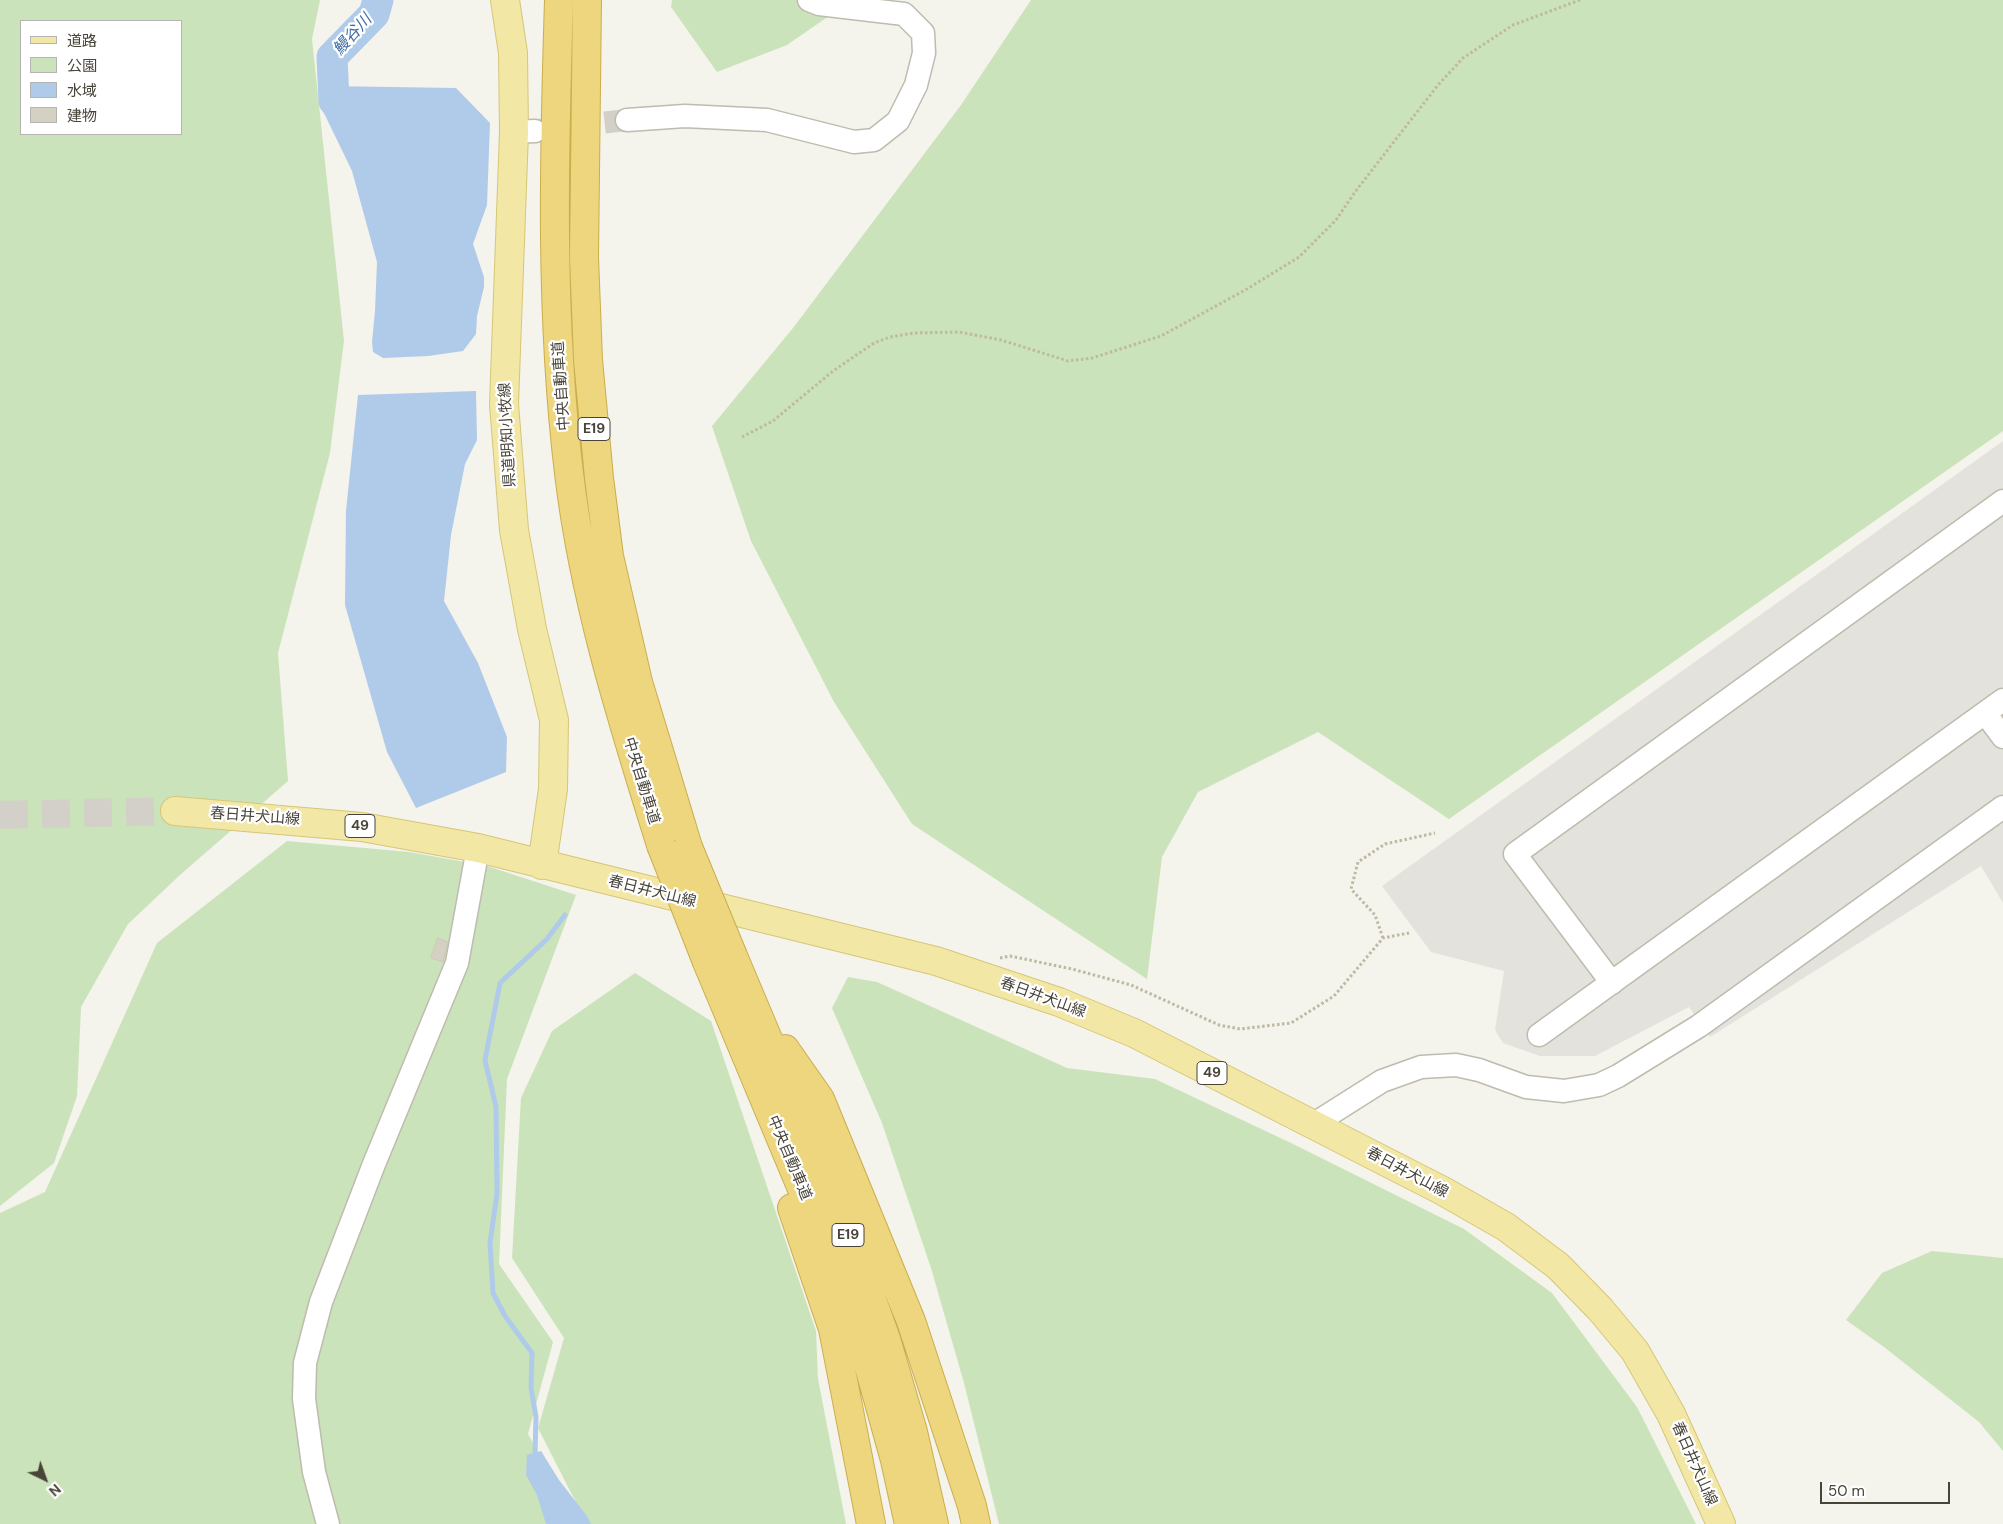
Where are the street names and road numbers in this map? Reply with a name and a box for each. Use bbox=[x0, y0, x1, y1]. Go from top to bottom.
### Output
street label: 中央自動車道 bbox=[550, 340, 574, 432]
street label: 県道明知小牧線 bbox=[496, 382, 520, 488]
road number: E19 bbox=[578, 418, 610, 440]
street label: 中央自動車道 bbox=[619, 735, 663, 827]
street label: 春日井犬山線 bbox=[209, 805, 301, 829]
road number: 49 bbox=[345, 814, 375, 838]
street label: 春日井犬山線 bbox=[606, 872, 698, 912]
street label: 春日井犬山線 bbox=[998, 974, 1088, 1022]
road number: 49 bbox=[1197, 1062, 1227, 1084]
street label: 中央自動車道 bbox=[763, 1113, 815, 1203]
street label: 春日井犬山線 bbox=[1363, 1144, 1451, 1202]
road number: E19 bbox=[832, 1224, 864, 1246]
street label: 春日井犬山線 bbox=[1667, 1419, 1721, 1509]

